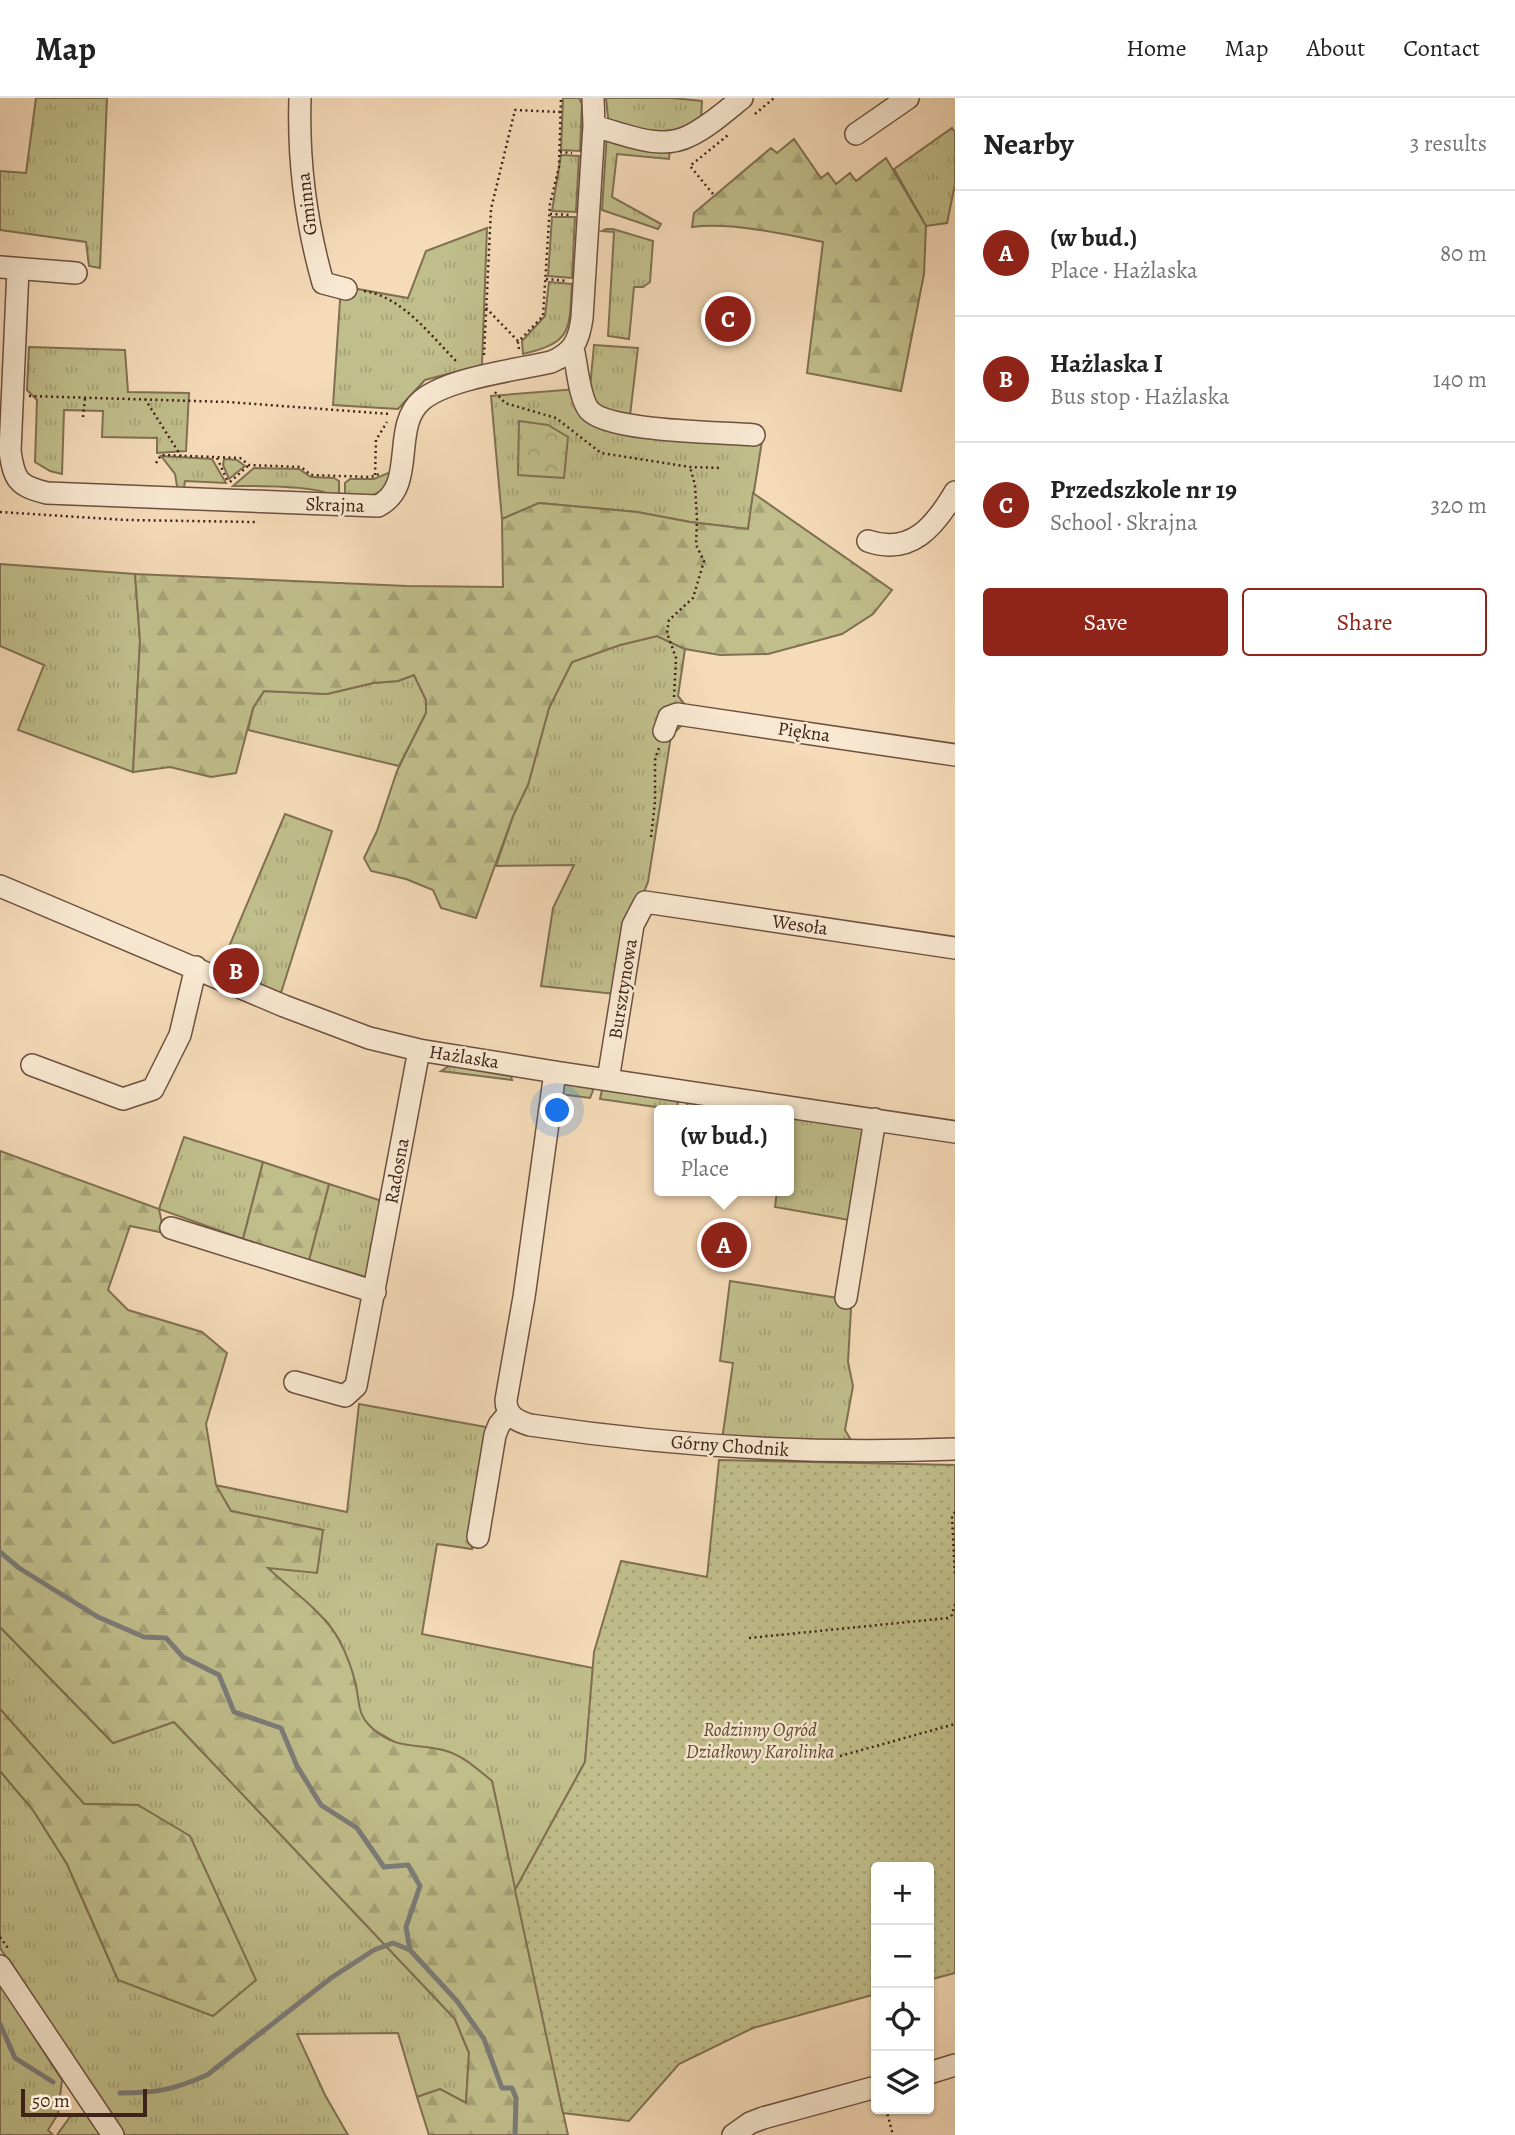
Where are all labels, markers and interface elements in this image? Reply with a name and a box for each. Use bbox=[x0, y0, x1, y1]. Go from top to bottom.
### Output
text: Map bbox=[35, 26, 96, 71]
text: Home bbox=[1126, 32, 1187, 64]
text: Map bbox=[1225, 32, 1269, 64]
text: About bbox=[1307, 32, 1365, 64]
text: Contact bbox=[1403, 32, 1480, 64]
text: Nearby bbox=[983, 124, 1074, 164]
text: 3 results bbox=[1410, 128, 1487, 159]
street label: Gminna bbox=[290, 171, 324, 237]
text: (w bud.) bbox=[1050, 220, 1137, 255]
text: A bbox=[999, 238, 1013, 269]
text: 80 m bbox=[1440, 238, 1487, 269]
text: Place · Hażlaska bbox=[1050, 255, 1198, 286]
pin: C bbox=[705, 293, 751, 345]
text: Hażlaska I bbox=[1050, 346, 1163, 381]
text: B bbox=[999, 364, 1013, 395]
text: 140 m bbox=[1433, 364, 1487, 395]
text: Bus stop · Hażlaska bbox=[1050, 381, 1230, 412]
text: Przedszkole nr 19 bbox=[1050, 472, 1237, 507]
text: C bbox=[999, 490, 1013, 521]
text: 320 m bbox=[1431, 490, 1487, 521]
street label: Skrajna bbox=[305, 491, 365, 519]
text: School · Skrajna bbox=[1050, 507, 1198, 538]
button: Save bbox=[983, 588, 1228, 656]
button: Share bbox=[1242, 588, 1487, 656]
street label: Piękna bbox=[776, 715, 832, 749]
street label: Wesoła bbox=[770, 908, 830, 942]
street label: Bursztynowa bbox=[602, 937, 644, 1041]
pin: B bbox=[213, 945, 259, 997]
street label: Hażlaska bbox=[427, 1039, 501, 1075]
your location bbox=[540, 1093, 574, 1127]
popup bbox=[654, 1105, 794, 1196]
text: (w bud.) bbox=[680, 1118, 768, 1153]
street label: Radosna bbox=[378, 1136, 416, 1206]
text: Place bbox=[680, 1153, 729, 1184]
pin: A bbox=[701, 1219, 747, 1271]
street label: Górny Chodnik bbox=[670, 1429, 790, 1463]
park label: Rodzinny Ogród Działkowy Karolinka bbox=[686, 1717, 834, 1765]
map controls bbox=[871, 1862, 934, 2114]
button: + bbox=[871, 1862, 934, 1925]
button: − bbox=[871, 1925, 934, 1988]
button: locate bbox=[871, 1988, 934, 2051]
button: layers bbox=[871, 2051, 934, 2114]
scale bar bbox=[21, 2086, 147, 2118]
text: 50 m bbox=[32, 2088, 70, 2114]

